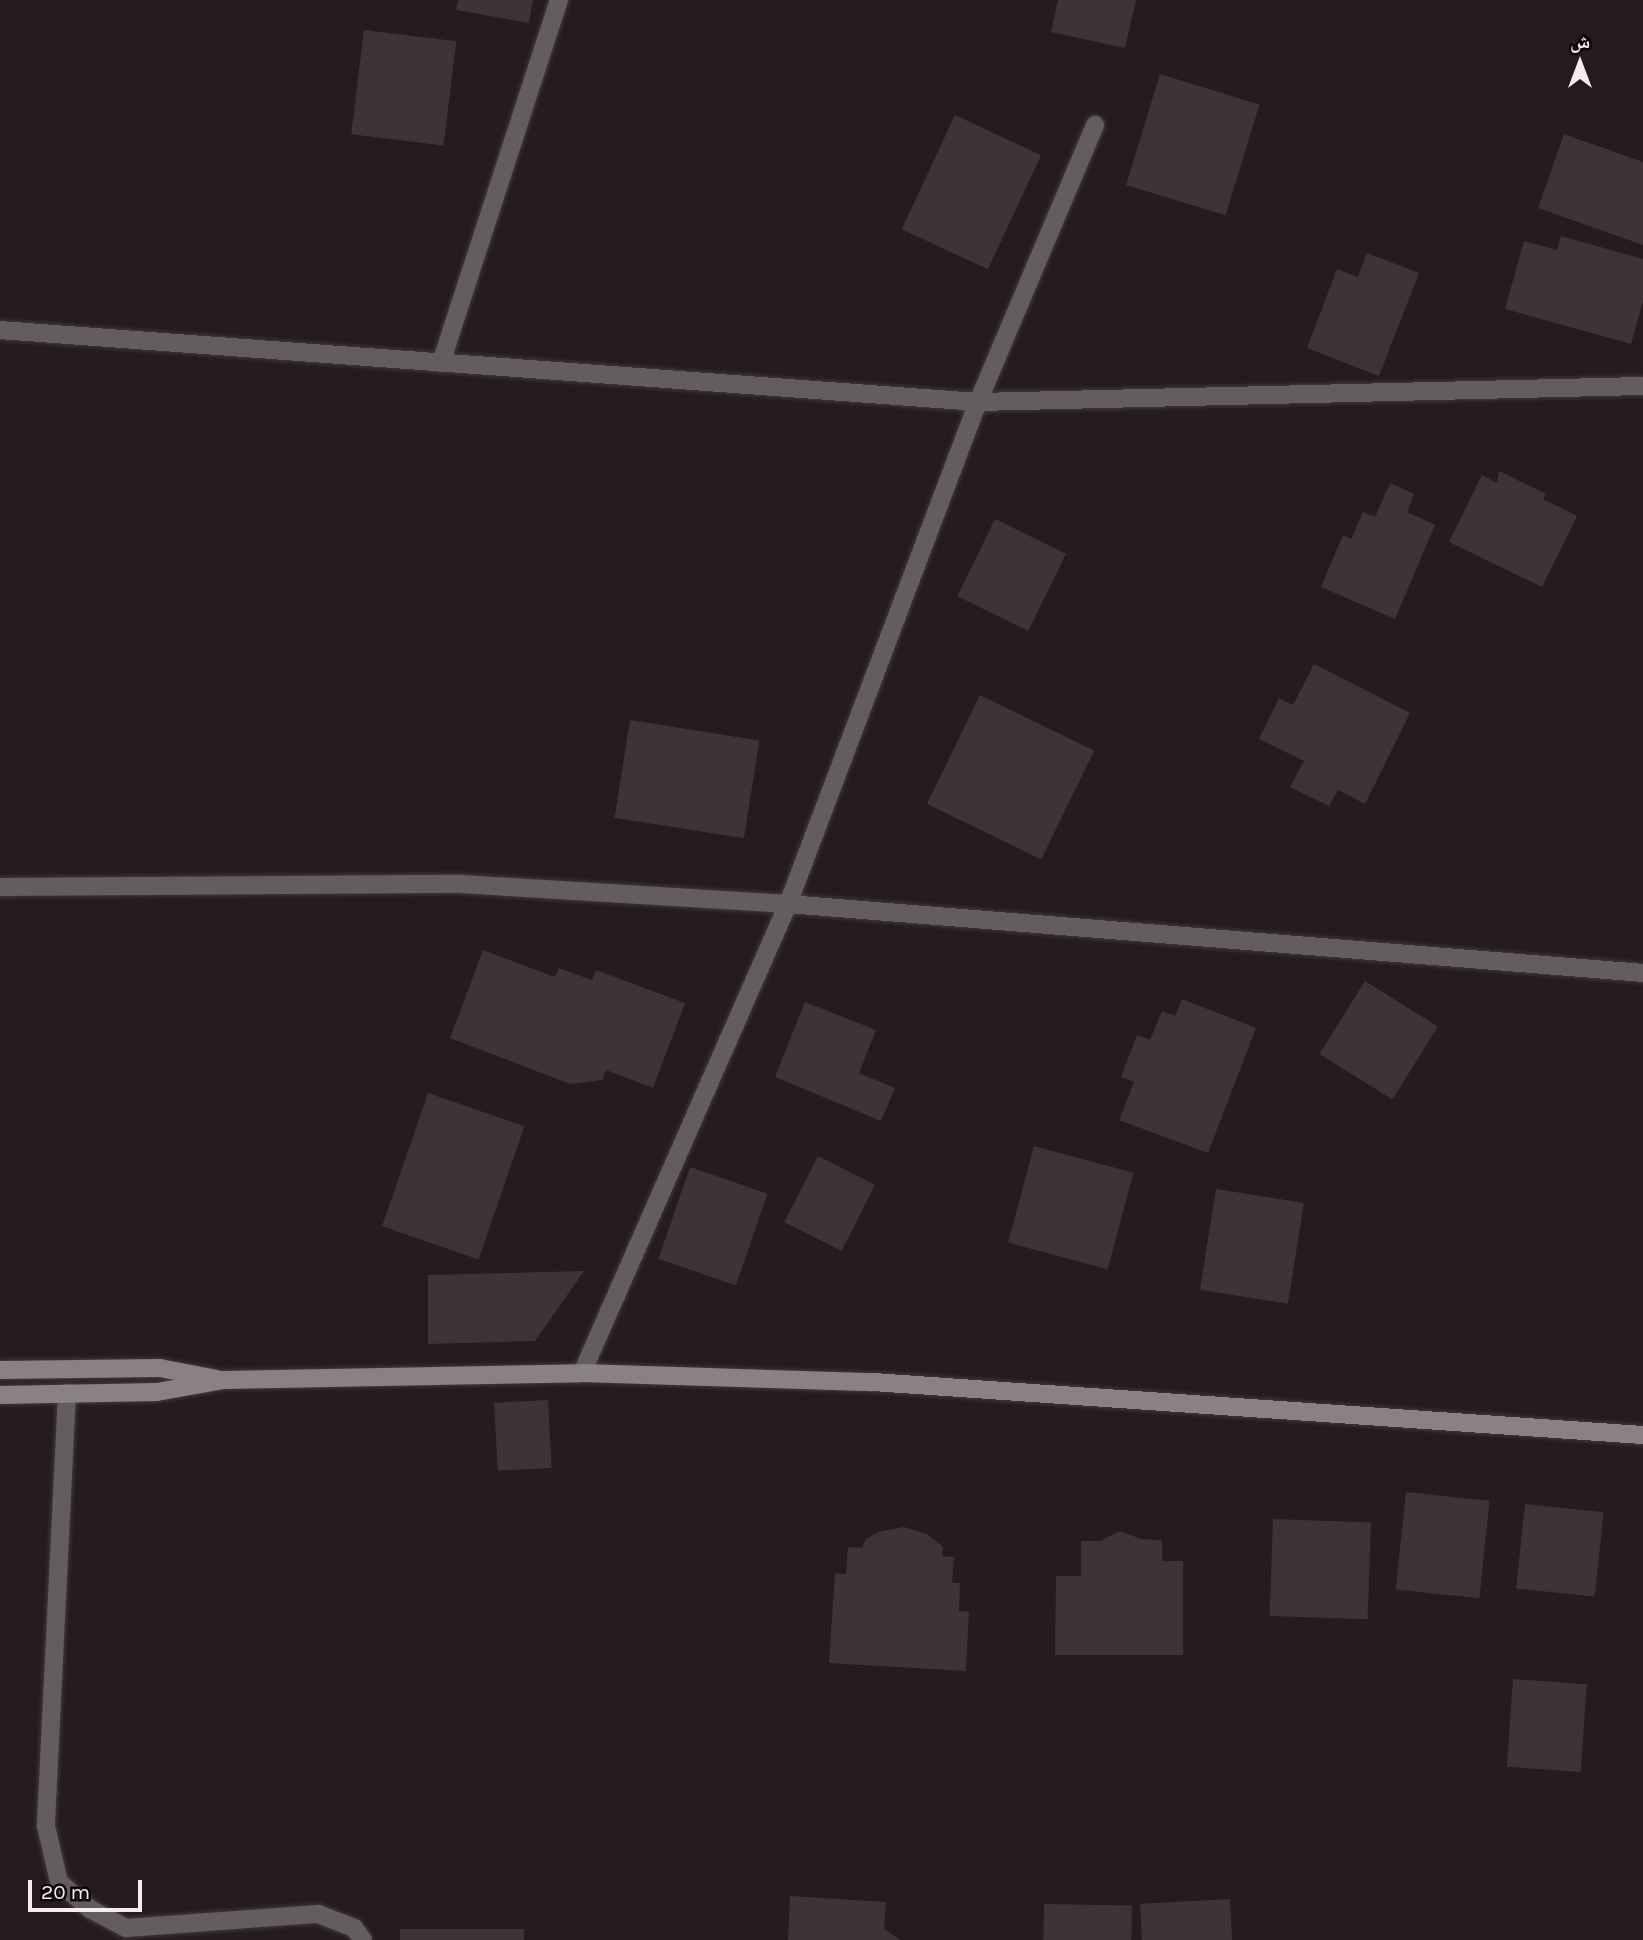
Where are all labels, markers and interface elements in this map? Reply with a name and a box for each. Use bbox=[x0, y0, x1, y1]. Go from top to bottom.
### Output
north arrow bbox=[1545, 28, 1615, 98]
text: ش bbox=[1570, 31, 1590, 53]
scale bar bbox=[32, 1867, 145, 1911]
text: 20 m bbox=[41, 1880, 90, 1904]

